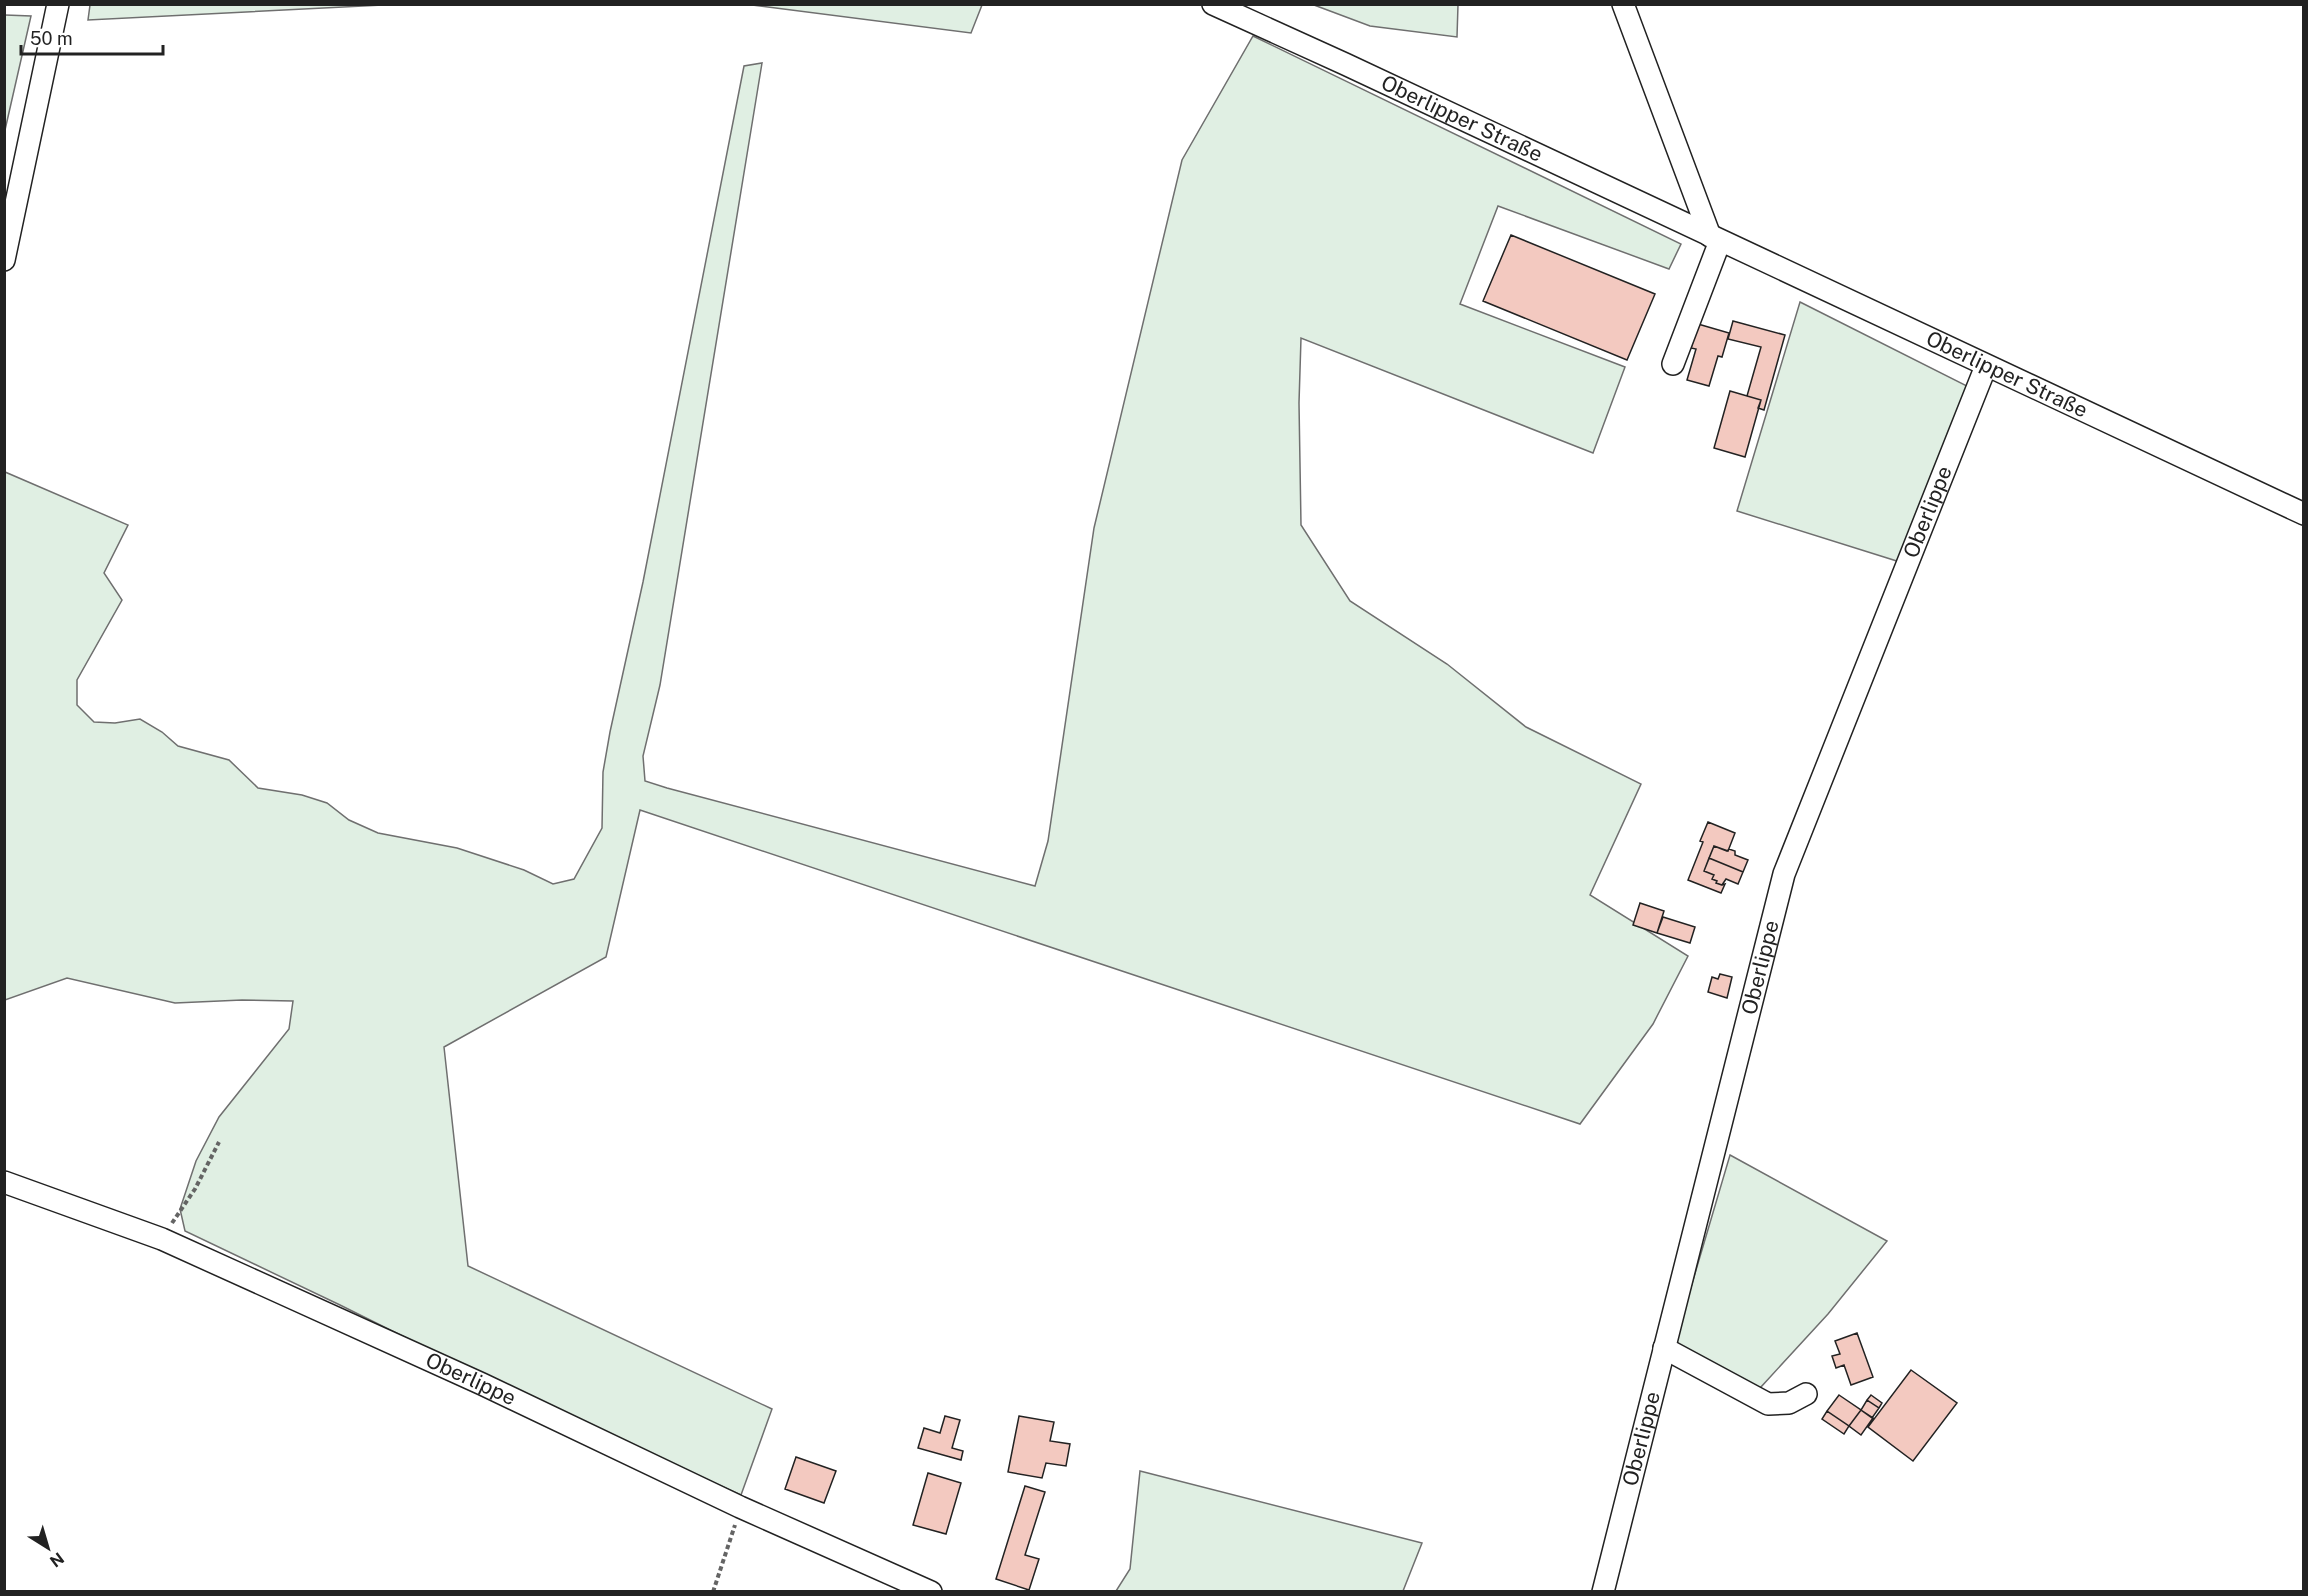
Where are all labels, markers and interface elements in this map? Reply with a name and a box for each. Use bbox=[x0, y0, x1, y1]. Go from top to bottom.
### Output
scale bar bbox=[21, 18, 164, 56]
text: 50 m bbox=[30, 28, 73, 49]
street label: Oberlipper Straße bbox=[1377, 70, 1547, 167]
street label: Oberlipper Straße bbox=[1922, 326, 2092, 423]
street label: Oberlippe bbox=[1898, 462, 1957, 561]
street label: Oberlippe bbox=[1736, 918, 1784, 1017]
street label: Oberlippe bbox=[422, 1347, 520, 1410]
street label: Oberlippe bbox=[1617, 1389, 1665, 1489]
north arrow bbox=[18, 1518, 78, 1578]
text: N bbox=[46, 1548, 67, 1571]

